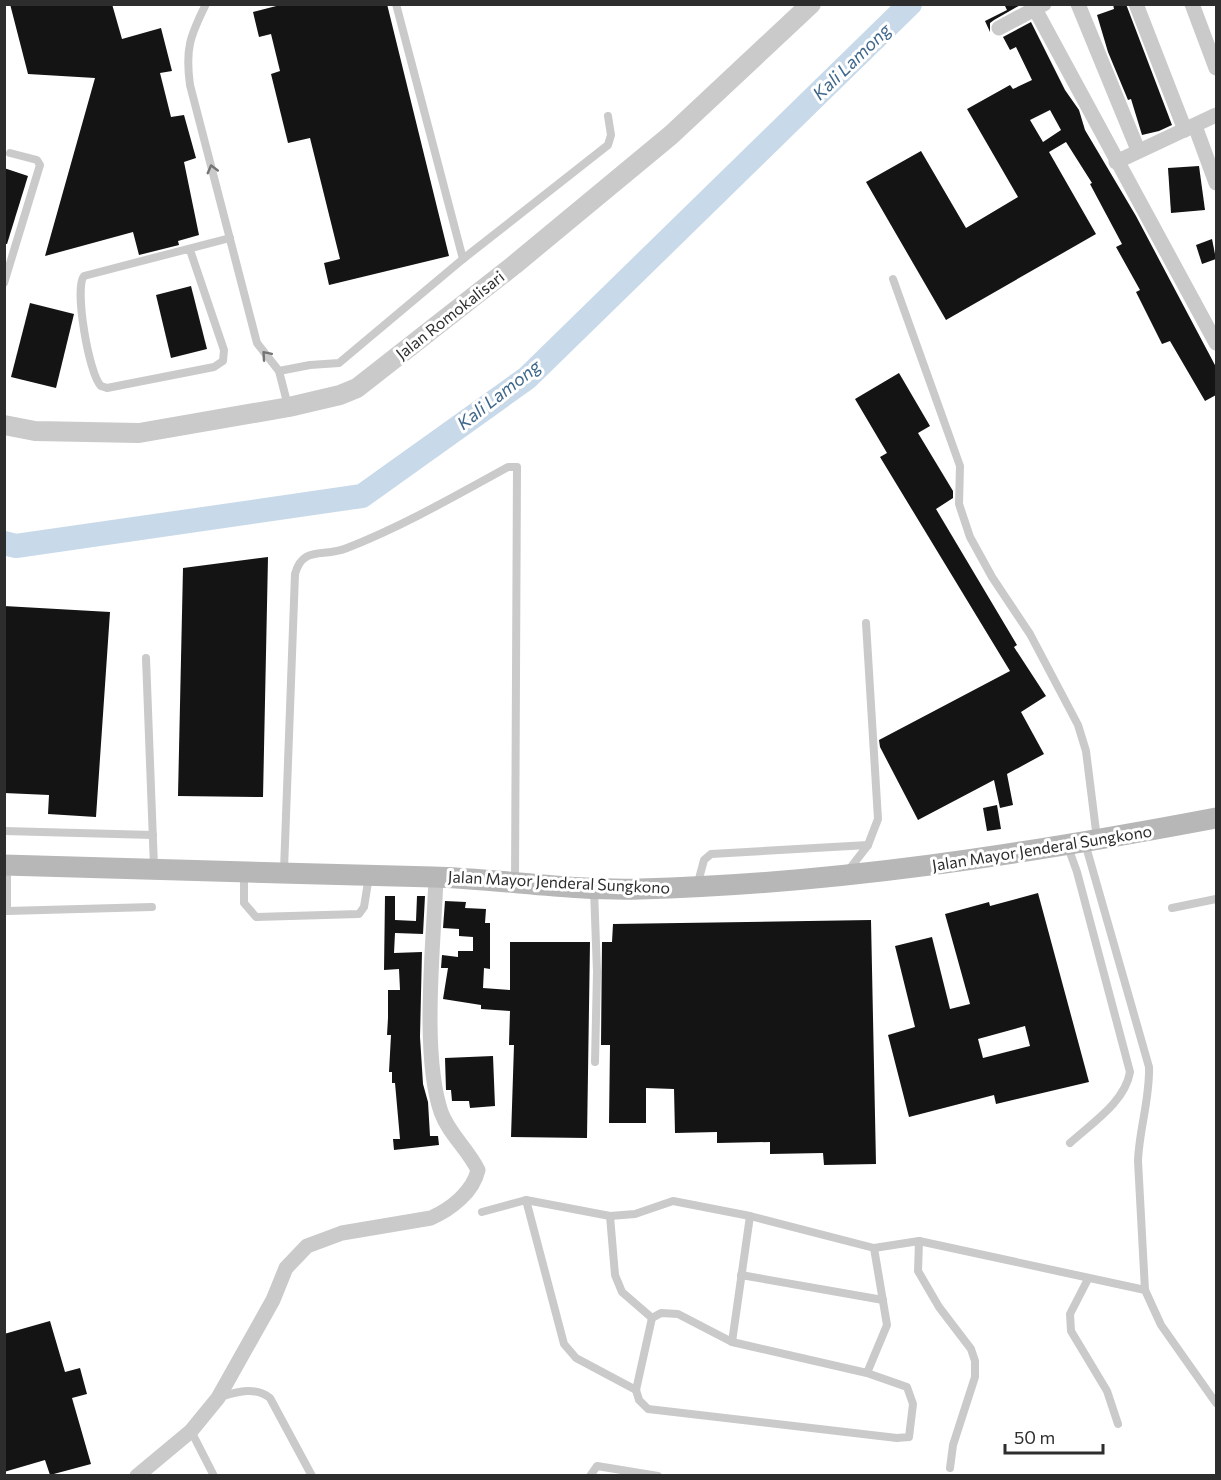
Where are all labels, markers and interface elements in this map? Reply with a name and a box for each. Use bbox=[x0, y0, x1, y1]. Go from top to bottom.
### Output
water label: Kali Lamong bbox=[808, 18, 896, 104]
one-way arrow bbox=[206, 164, 219, 174]
street label: Jalan Romokalisari bbox=[392, 266, 508, 363]
one-way arrow bbox=[262, 351, 273, 362]
water label: Kali Lamong bbox=[452, 354, 546, 434]
street label: Jalan Mayor Jenderal Sungkono bbox=[931, 821, 1153, 874]
street label: Jalan Mayor Jenderal Sungkono bbox=[447, 866, 671, 897]
scale bar bbox=[1005, 1417, 1102, 1455]
text: 50 m bbox=[1014, 1426, 1055, 1448]

